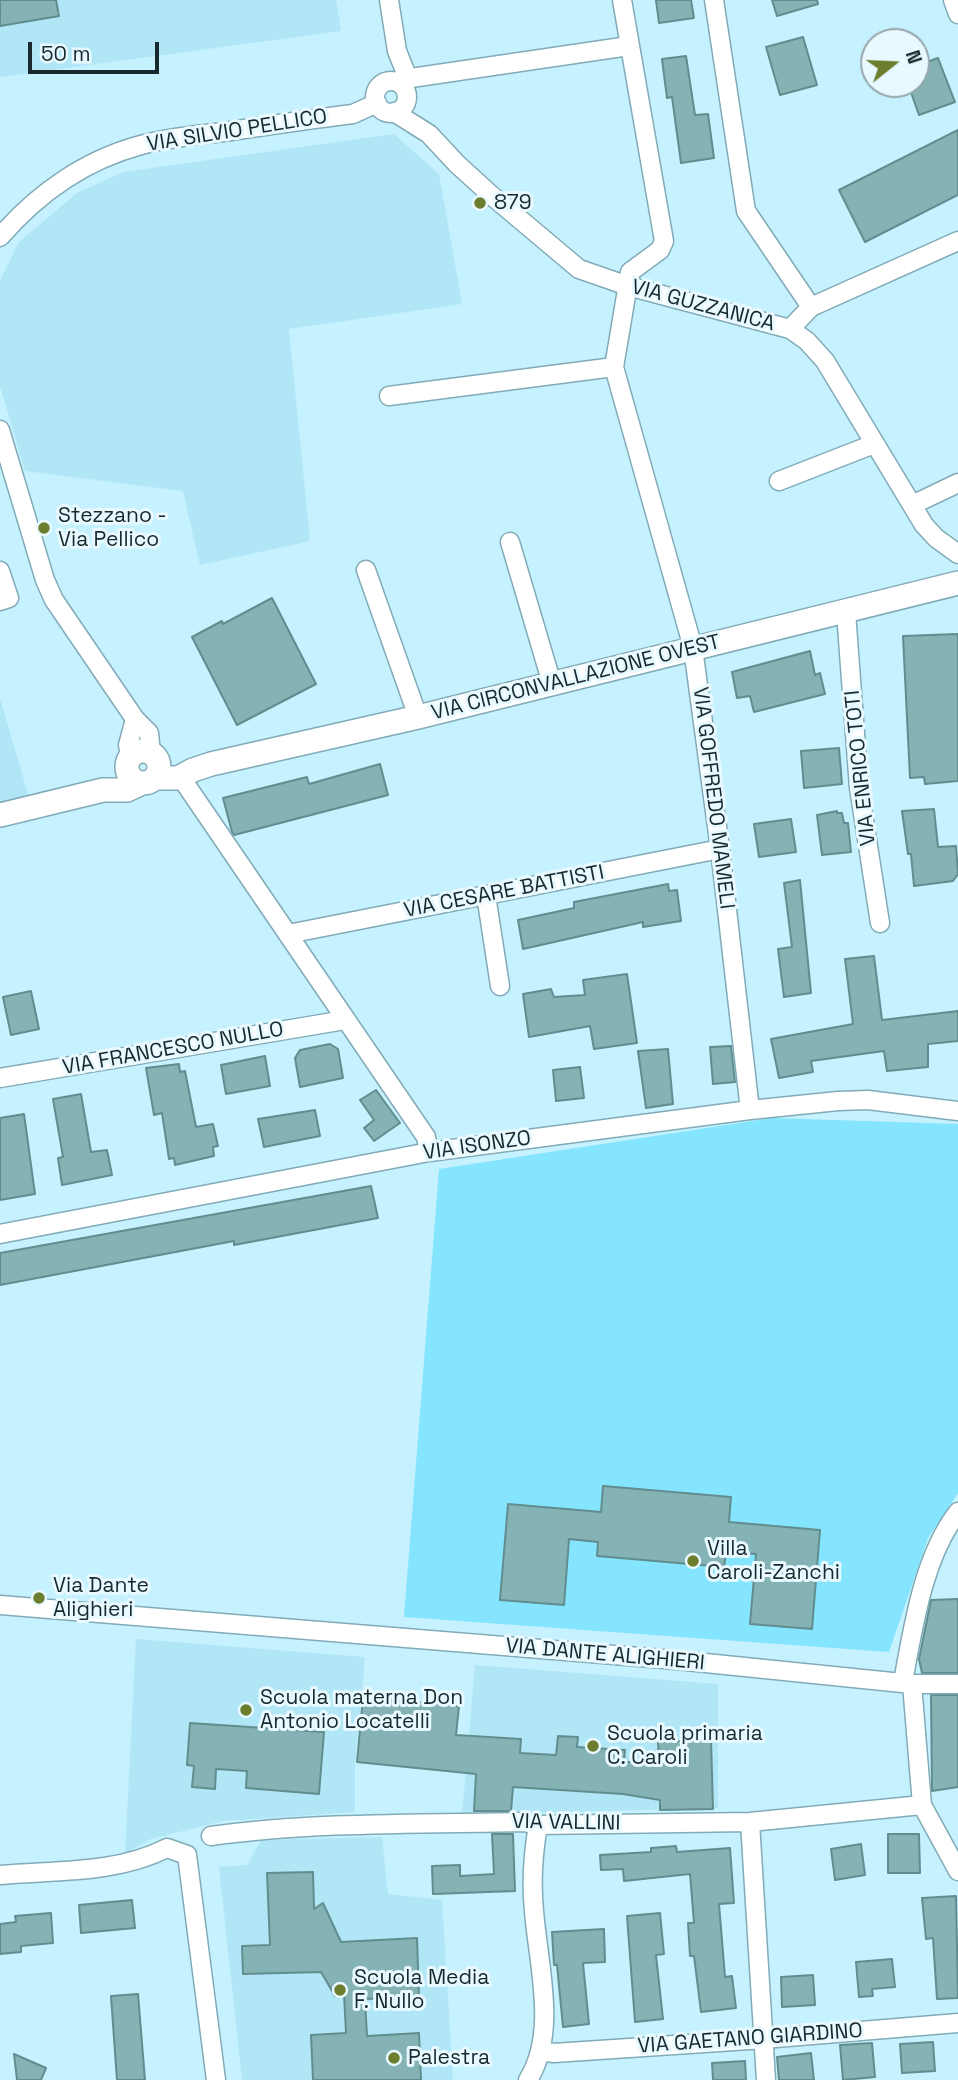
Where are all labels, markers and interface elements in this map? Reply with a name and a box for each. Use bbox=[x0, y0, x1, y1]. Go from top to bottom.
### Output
scale bar bbox=[32, 28, 163, 72]
north arrow bbox=[860, 28, 930, 98]
text: 50 m bbox=[41, 40, 91, 67]
text: N bbox=[900, 47, 927, 67]
street label: VIA SILVIO PELLICO bbox=[145, 104, 329, 158]
place label: 879 bbox=[494, 190, 532, 216]
marker: 879 bbox=[472, 195, 488, 211]
street label: VIA GUZZANICA bbox=[628, 275, 778, 337]
place label: Stezzano - Via Pellico bbox=[58, 503, 167, 553]
marker: Stezzano - Via Pellico bbox=[36, 520, 52, 536]
street label: VIA CIRCONVALLAZIONE OVEST bbox=[429, 630, 723, 726]
street label: VIA GOFFREDO MAMELI bbox=[687, 685, 739, 911]
street label: VIA ENRICO TOTI bbox=[840, 689, 882, 847]
street label: VIA CESARE BATTISTI bbox=[402, 860, 606, 924]
street label: VIA FRANCESCO NULLO bbox=[60, 1017, 286, 1081]
street label: VIA ISONZO bbox=[421, 1126, 533, 1166]
place label: Villa Caroli-Zanchi bbox=[707, 1536, 840, 1586]
marker: Villa Caroli-Zanchi bbox=[685, 1553, 701, 1569]
place label: Via Dante Alighieri bbox=[53, 1573, 149, 1623]
marker: Via Dante Alighieri bbox=[31, 1590, 47, 1606]
street label: VIA DANTE ALIGHIERI bbox=[504, 1634, 706, 1676]
place label: Scuola materna Don Antonio Locatelli bbox=[260, 1685, 463, 1735]
marker: Scuola materna Don Antonio Locatelli bbox=[238, 1702, 254, 1718]
place label: Scuola primaria C. Caroli bbox=[607, 1721, 763, 1771]
marker: Scuola primaria C. Caroli bbox=[585, 1738, 601, 1754]
street label: VIA VALLINI bbox=[511, 1809, 621, 1837]
place label: Scuola Media F. Nullo bbox=[354, 1965, 489, 2015]
marker: Scuola Media F. Nullo bbox=[332, 1982, 348, 1998]
street label: VIA GAETANO GIARDINO bbox=[637, 2019, 863, 2059]
place label: Palestra bbox=[408, 2045, 490, 2071]
marker: Palestra bbox=[386, 2050, 402, 2066]

